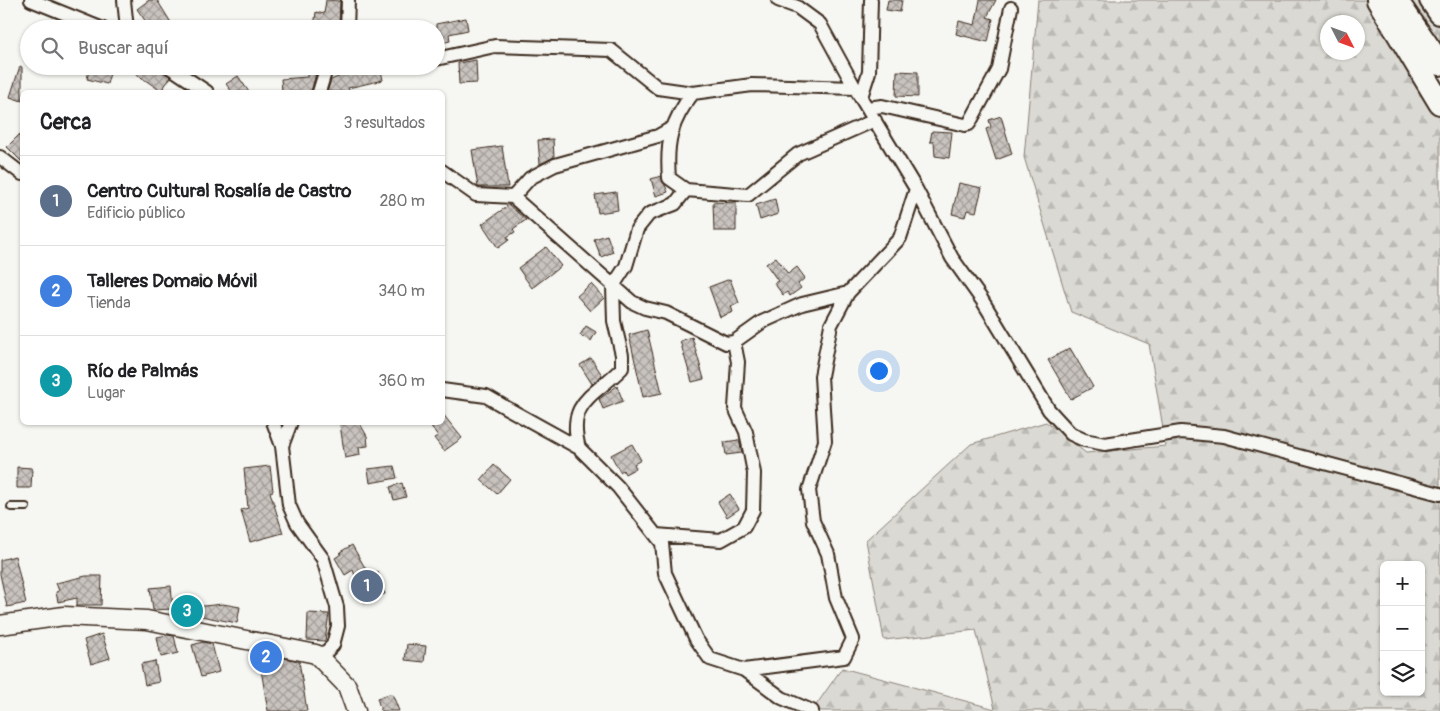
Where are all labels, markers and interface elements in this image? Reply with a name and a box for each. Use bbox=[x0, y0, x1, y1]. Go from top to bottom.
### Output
north arrow bbox=[1320, 15, 1365, 60]
search box bbox=[20, 20, 445, 75]
icon: search bbox=[38, 34, 66, 62]
text: Buscar aquí bbox=[78, 36, 169, 60]
text: Cerca bbox=[40, 109, 91, 136]
text: 3 resultados bbox=[343, 113, 425, 133]
text: Centro Cultural Rosalía de Castro bbox=[87, 179, 352, 203]
text: 1 bbox=[53, 191, 59, 211]
text: 280 m bbox=[379, 191, 425, 211]
text: Edificio público bbox=[87, 203, 185, 223]
text: Talleres Domaio Móvil bbox=[87, 269, 258, 293]
text: 2 bbox=[52, 281, 60, 301]
text: 340 m bbox=[378, 281, 425, 301]
text: Tienda bbox=[87, 293, 131, 313]
your location bbox=[866, 358, 892, 384]
text: Río de Palmás bbox=[87, 359, 198, 383]
text: 3 bbox=[52, 371, 60, 391]
text: 360 m bbox=[378, 371, 425, 391]
text: Lugar bbox=[87, 383, 125, 403]
map controls bbox=[1380, 561, 1425, 696]
button: + bbox=[1380, 561, 1425, 606]
pin: 1 bbox=[351, 567, 383, 605]
pin: 3 bbox=[171, 592, 203, 630]
button: − bbox=[1380, 606, 1425, 651]
pin: 2 bbox=[250, 638, 282, 676]
button: layers bbox=[1380, 651, 1425, 696]

